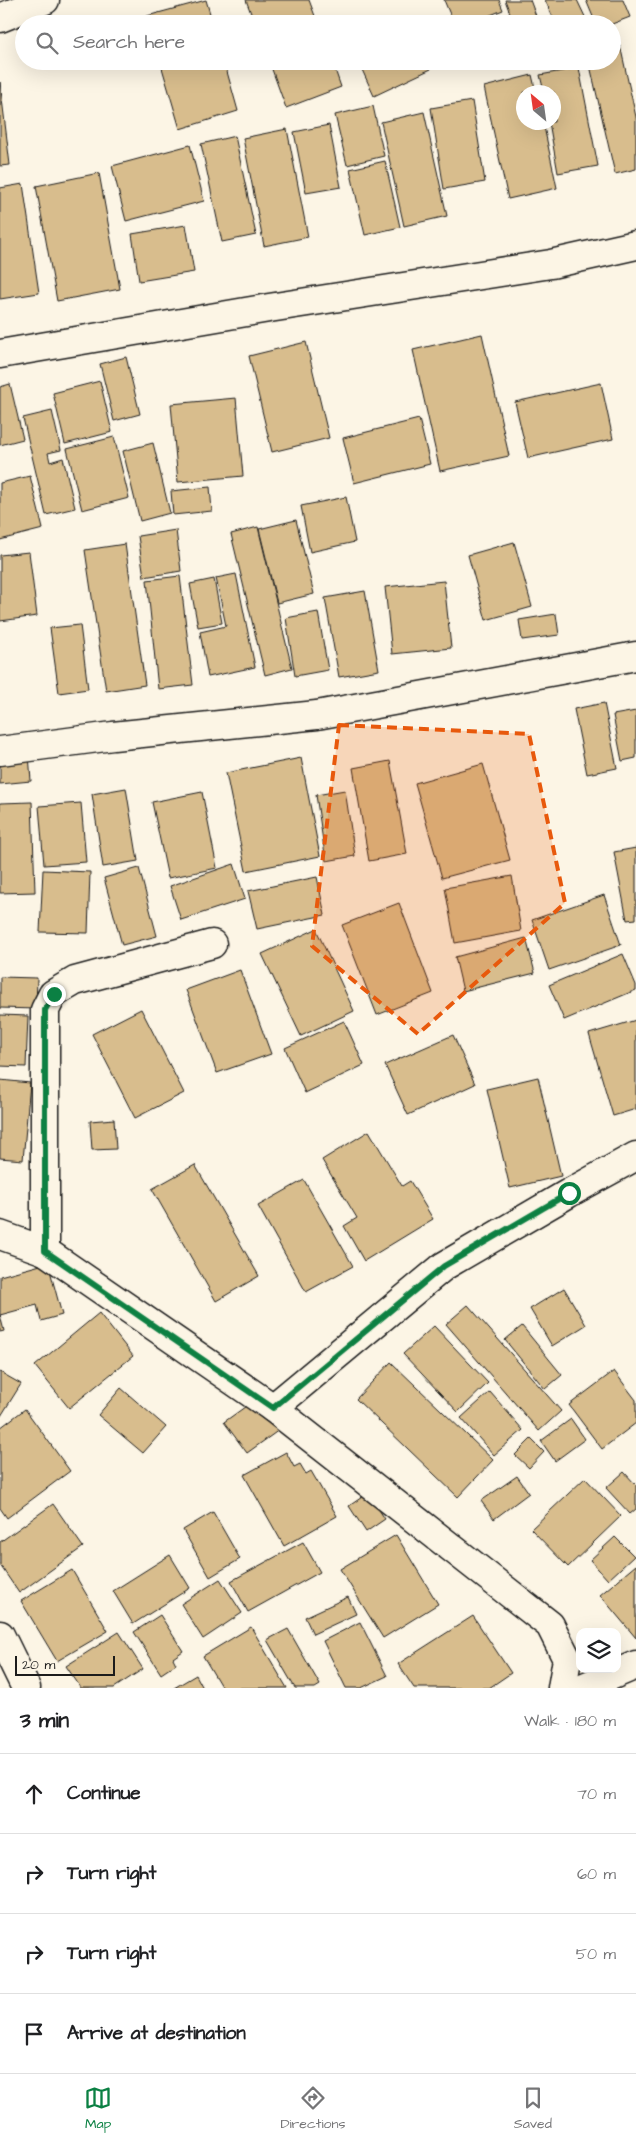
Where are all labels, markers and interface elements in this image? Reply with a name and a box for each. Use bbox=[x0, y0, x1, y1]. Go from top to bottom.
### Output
search box bbox=[15, 15, 621, 70]
icon: search bbox=[33, 29, 61, 57]
text: Search here bbox=[73, 29, 185, 56]
north arrow bbox=[516, 85, 561, 130]
route end bbox=[43, 983, 66, 1006]
route start bbox=[558, 1182, 581, 1205]
map controls bbox=[576, 1628, 621, 1673]
button: layers bbox=[576, 1628, 621, 1673]
scale bar bbox=[15, 1653, 115, 1676]
text: 20 m bbox=[22, 1655, 55, 1675]
text: 3 min bbox=[20, 1706, 69, 1735]
text: Walk · 180 m bbox=[524, 1710, 616, 1732]
icon: ahead bbox=[20, 1780, 48, 1808]
text: Continue bbox=[67, 1780, 141, 1807]
text: 70 m bbox=[577, 1783, 616, 1805]
icon: right bbox=[20, 1860, 48, 1888]
text: Turn right bbox=[67, 1860, 156, 1887]
text: 60 m bbox=[577, 1863, 616, 1885]
icon: right bbox=[20, 1940, 48, 1968]
text: Turn right bbox=[67, 1940, 156, 1967]
text: 50 m bbox=[576, 1943, 616, 1965]
icon: arrive bbox=[20, 2020, 48, 2048]
text: Arrive at destination bbox=[67, 2020, 246, 2047]
tab: Map bbox=[84, 2084, 112, 2134]
tab: Directions bbox=[280, 2084, 345, 2134]
tab: Saved bbox=[514, 2084, 552, 2134]

